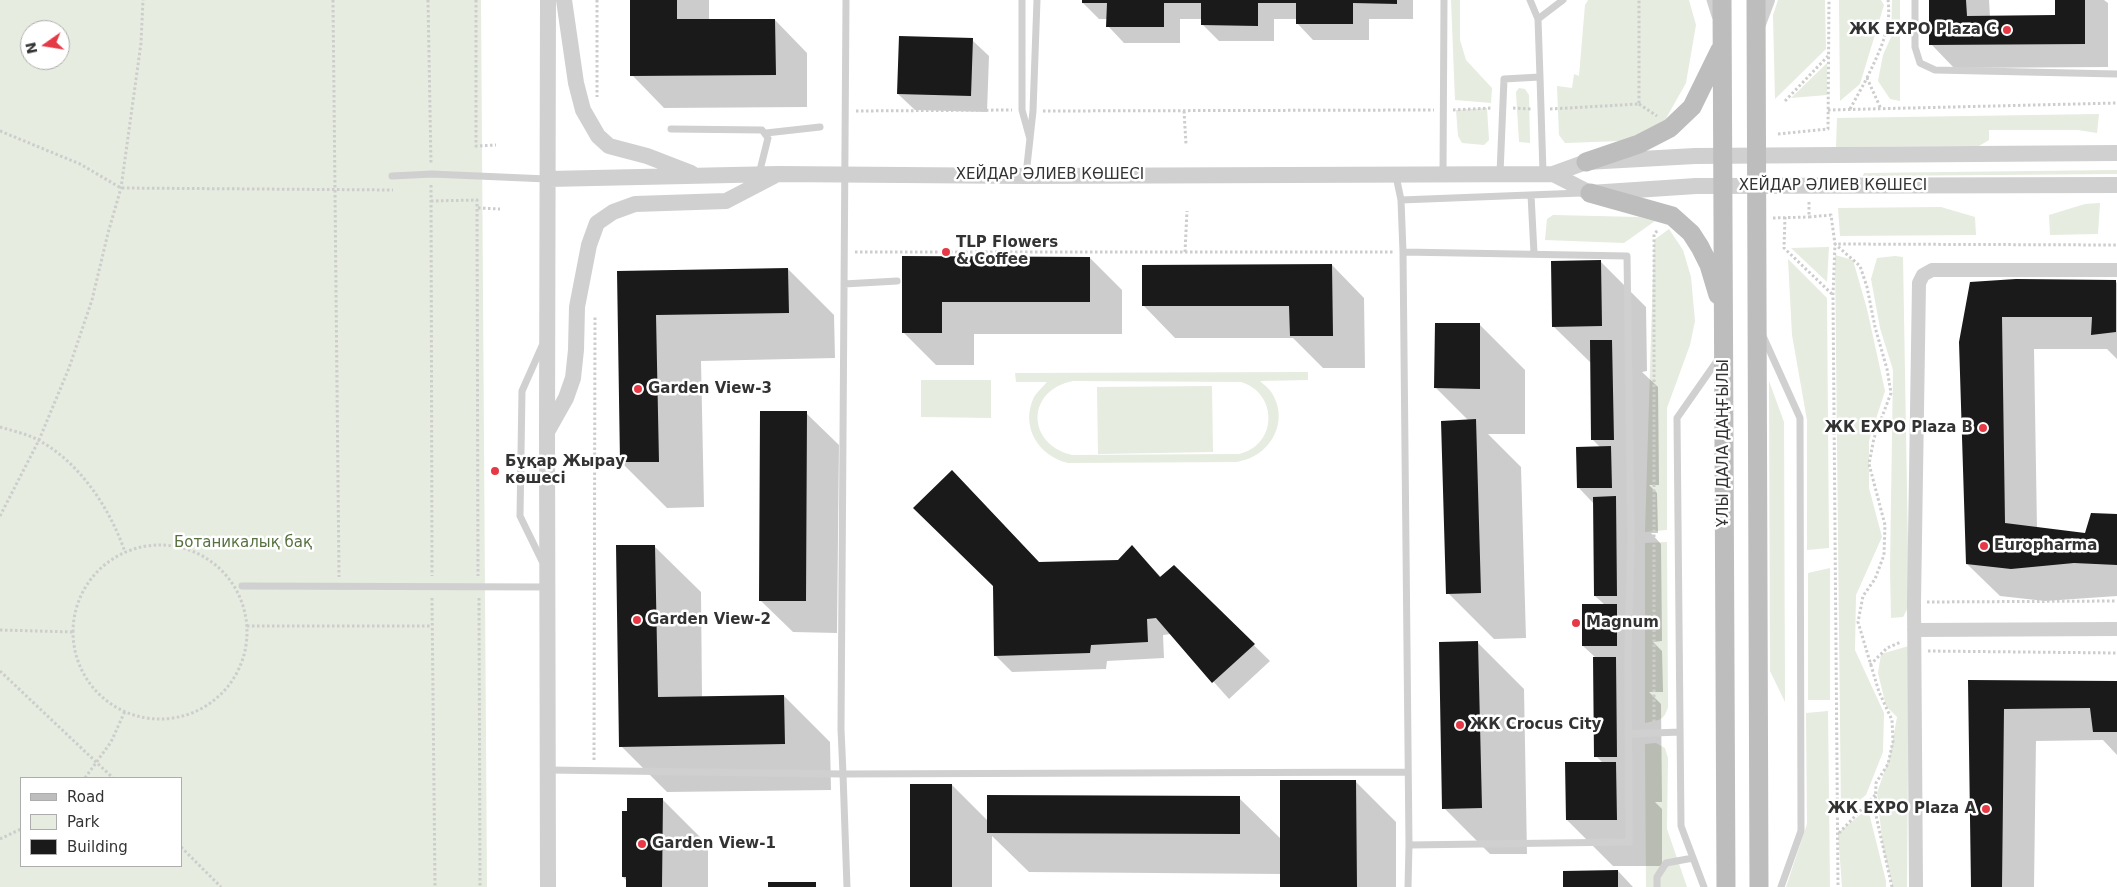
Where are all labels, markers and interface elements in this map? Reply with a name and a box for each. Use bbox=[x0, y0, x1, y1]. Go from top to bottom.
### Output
north arrow bbox=[20, 20, 70, 70]
place label: ЖК EXPO Plaza C bbox=[1849, 21, 1997, 39]
marker: ЖК EXPO Plaza C bbox=[2001, 24, 2013, 36]
text: N bbox=[22, 41, 40, 56]
street label: ХЕЙДАР ӘЛИЕВ КӨШЕСІ bbox=[956, 166, 1144, 184]
street label: ХЕЙДАР ӘЛИЕВ КӨШЕСІ bbox=[1739, 177, 1927, 195]
place label: TLP Flowers & Coffee bbox=[956, 234, 1058, 269]
marker: TLP Flowers & Coffee bbox=[940, 246, 952, 258]
street label: ҰЛЫ ДАЛА ДАҢҒЫЛЫ bbox=[1715, 359, 1733, 527]
place label: Garden View-3 bbox=[648, 380, 772, 398]
marker: Garden View-3 bbox=[632, 383, 644, 395]
place label: ЖК EXPO Plaza B bbox=[1825, 419, 1973, 437]
marker: ЖК EXPO Plaza B bbox=[1977, 422, 1989, 434]
place label: Бұқар Жырау көшесі bbox=[505, 453, 625, 488]
marker: Бұқар Жырау көшесі bbox=[489, 465, 501, 477]
park label: Ботаникалық бақ bbox=[174, 534, 312, 552]
place label: Europharma bbox=[1994, 537, 2097, 555]
marker: Europharma bbox=[1978, 540, 1990, 552]
place label: Garden View-2 bbox=[647, 611, 771, 629]
marker: Garden View-2 bbox=[631, 614, 643, 626]
place label: Magnum bbox=[1586, 614, 1659, 632]
marker: Magnum bbox=[1570, 617, 1582, 629]
place label: ЖК Crocus City bbox=[1470, 716, 1601, 734]
marker: ЖК Crocus City bbox=[1454, 719, 1466, 731]
legend bbox=[20, 777, 182, 867]
text: Road bbox=[67, 788, 105, 806]
place label: ЖК EXPO Plaza A bbox=[1827, 800, 1976, 818]
marker: ЖК EXPO Plaza A bbox=[1980, 803, 1992, 815]
text: Park bbox=[67, 813, 99, 831]
place label: Garden View-1 bbox=[652, 835, 776, 853]
text: Building bbox=[67, 838, 128, 856]
marker: Garden View-1 bbox=[636, 838, 648, 850]

